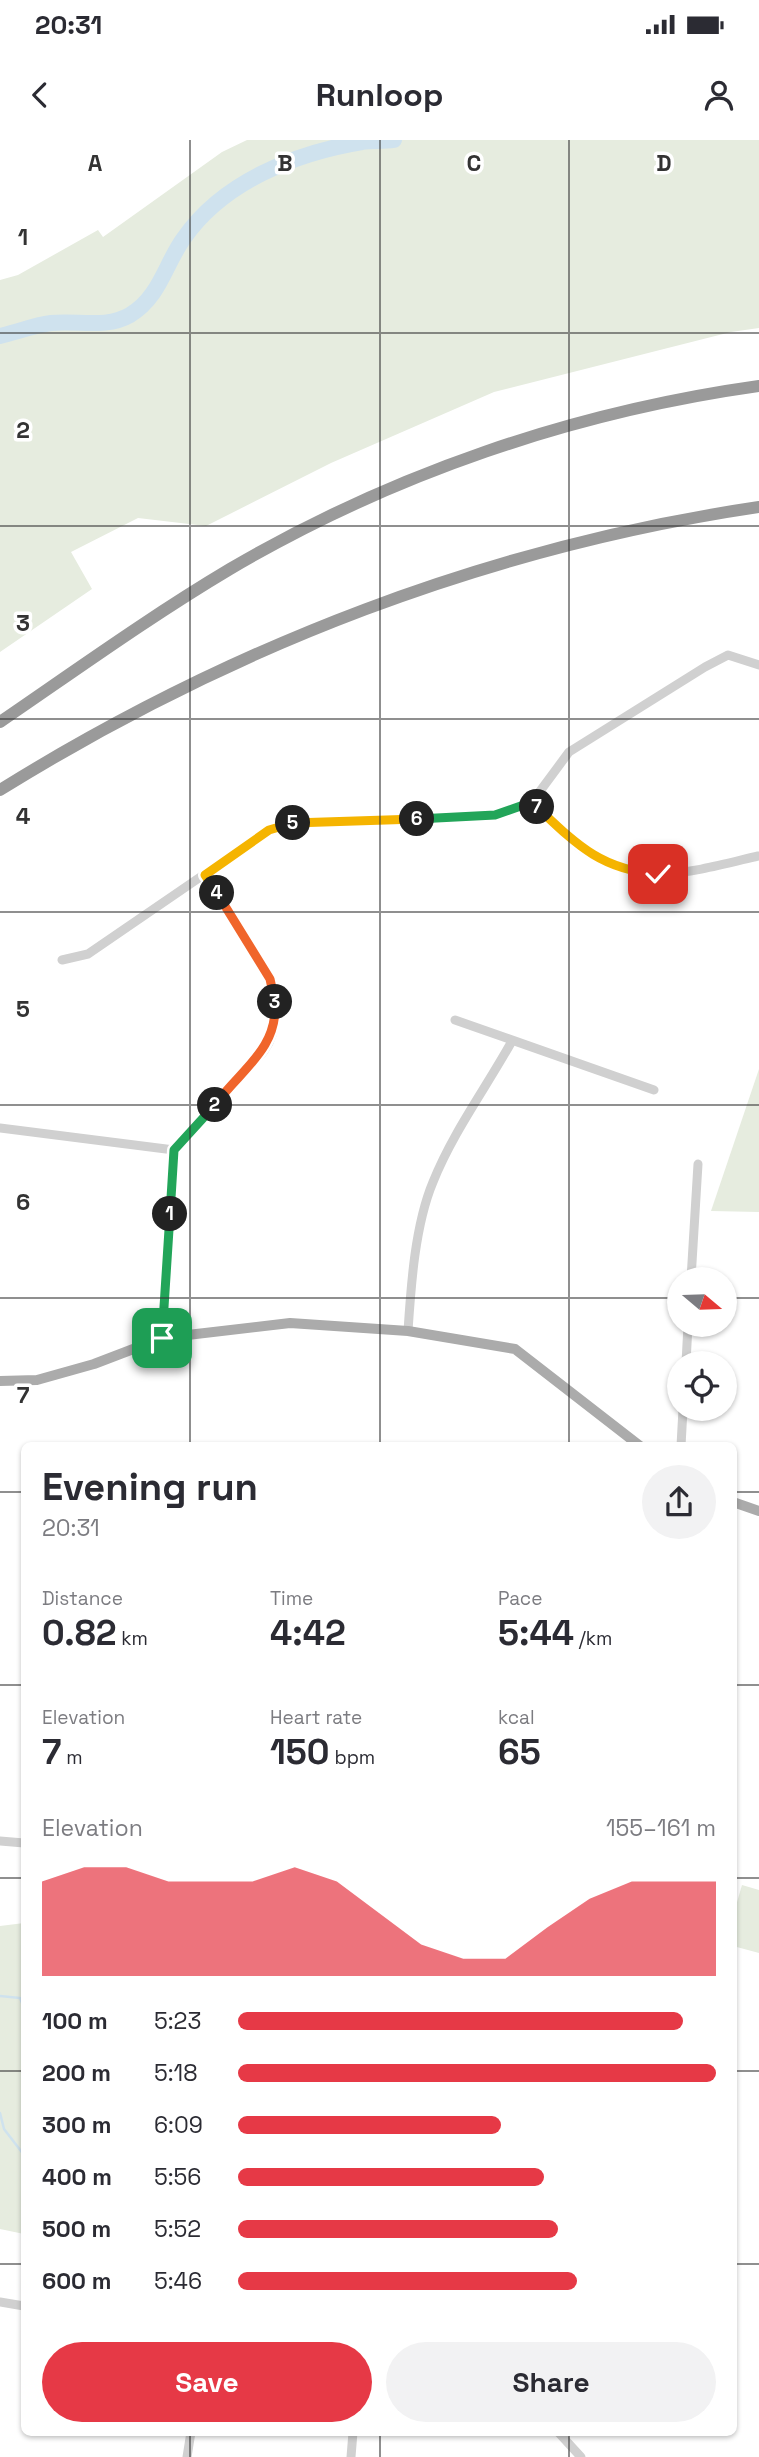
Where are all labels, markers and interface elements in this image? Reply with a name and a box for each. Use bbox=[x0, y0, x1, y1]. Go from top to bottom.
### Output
text: 20:31 bbox=[35, 8, 102, 42]
text: Runloop bbox=[316, 75, 443, 115]
icon: back bbox=[21, 76, 59, 114]
icon: person bbox=[700, 76, 738, 114]
text: A bbox=[88, 148, 103, 178]
text: B bbox=[277, 148, 293, 178]
text: C bbox=[467, 148, 481, 178]
text: D bbox=[656, 148, 672, 178]
text: 1 bbox=[18, 222, 28, 252]
text: 2 bbox=[16, 415, 30, 445]
text: 3 bbox=[16, 608, 30, 638]
pin: 7 bbox=[520, 790, 554, 824]
text: 7 bbox=[531, 794, 542, 819]
text: 4 bbox=[16, 801, 31, 831]
pin: 6 bbox=[400, 802, 434, 836]
pin: 5 bbox=[276, 806, 310, 840]
text: 6 bbox=[411, 806, 422, 831]
text: 5 bbox=[287, 810, 298, 835]
pin bbox=[628, 844, 688, 904]
icon: check bbox=[639, 855, 677, 893]
pin: 4 bbox=[200, 876, 234, 910]
text: 4 bbox=[210, 880, 223, 905]
pin: 3 bbox=[258, 984, 292, 1020]
text: 3 bbox=[269, 989, 280, 1014]
text: 5 bbox=[16, 994, 30, 1024]
pin: 2 bbox=[198, 1088, 232, 1122]
text: 2 bbox=[209, 1092, 220, 1117]
text: 6 bbox=[16, 1187, 30, 1217]
pin: 1 bbox=[152, 1196, 188, 1232]
text: 1 bbox=[165, 1201, 174, 1226]
north arrow bbox=[667, 1267, 737, 1337]
map controls bbox=[667, 1267, 737, 1421]
pin bbox=[132, 1308, 192, 1368]
icon: arrive bbox=[143, 1319, 181, 1357]
button: locate bbox=[667, 1351, 737, 1421]
text: 7 bbox=[17, 1380, 30, 1410]
text: Evening run bbox=[42, 1463, 258, 1511]
button: share bbox=[642, 1465, 716, 1539]
text: 20:31 bbox=[42, 1513, 100, 1543]
text: Distance bbox=[42, 1586, 123, 1611]
text: Time bbox=[270, 1586, 313, 1611]
text: Pace bbox=[498, 1586, 542, 1611]
text: 0.82 bbox=[42, 1611, 116, 1655]
text: 4:42 bbox=[270, 1611, 346, 1655]
text: 5:44 bbox=[498, 1611, 574, 1655]
text: km bbox=[116, 1626, 148, 1651]
text: /km bbox=[574, 1626, 612, 1651]
text: Elevation bbox=[42, 1705, 125, 1730]
text: Heart rate bbox=[270, 1705, 362, 1730]
text: kcal bbox=[498, 1705, 535, 1730]
text: 7 bbox=[42, 1730, 61, 1774]
text: 150 bbox=[270, 1730, 330, 1774]
text: 65 bbox=[498, 1730, 541, 1774]
text: m bbox=[61, 1745, 83, 1770]
text: bpm bbox=[330, 1745, 375, 1770]
text: Elevation bbox=[42, 1813, 143, 1843]
text: 155–161 m bbox=[606, 1813, 716, 1843]
text: 100 m bbox=[42, 2006, 108, 2036]
text: 5:23 bbox=[154, 2006, 201, 2036]
text: 200 m bbox=[42, 2058, 111, 2088]
text: 5:18 bbox=[154, 2058, 198, 2088]
text: 300 m bbox=[42, 2110, 111, 2140]
text: 6:09 bbox=[154, 2110, 203, 2140]
text: 400 m bbox=[42, 2162, 112, 2192]
text: 5:56 bbox=[154, 2162, 201, 2192]
text: 500 m bbox=[42, 2214, 111, 2244]
text: 5:52 bbox=[154, 2214, 201, 2244]
text: 600 m bbox=[42, 2266, 112, 2296]
text: 5:46 bbox=[154, 2266, 202, 2296]
button: Save bbox=[42, 2342, 372, 2422]
button: Share bbox=[386, 2342, 716, 2422]

